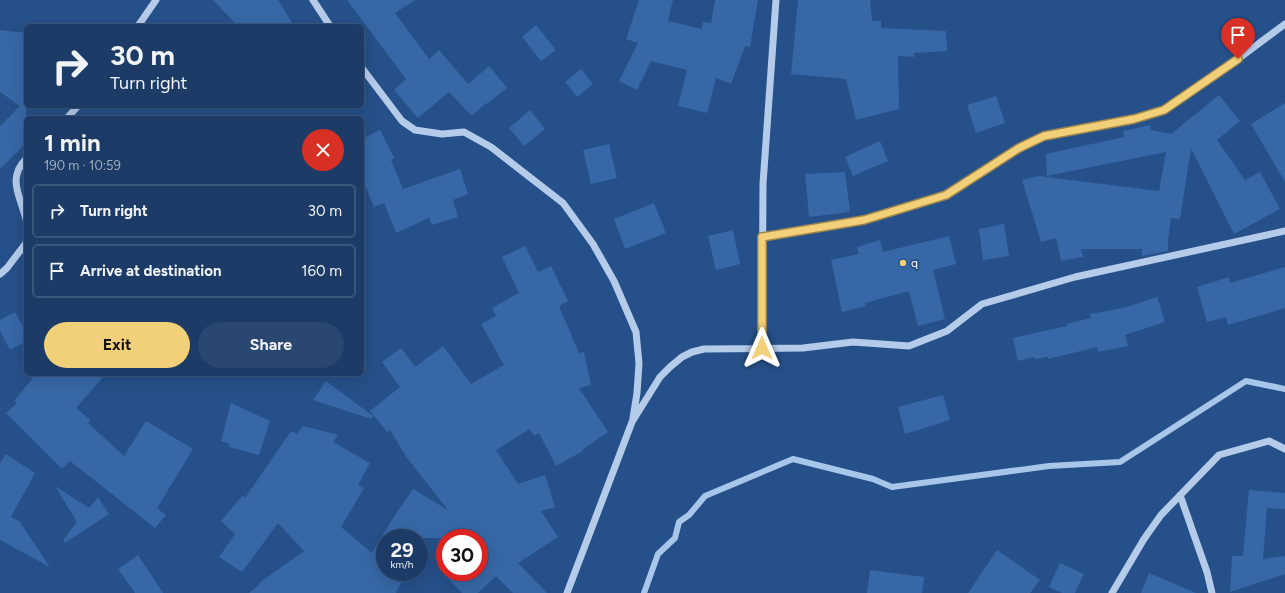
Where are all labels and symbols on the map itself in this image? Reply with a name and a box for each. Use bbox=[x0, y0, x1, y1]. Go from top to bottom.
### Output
pin bbox=[1221, 18, 1255, 59]
place label: q bbox=[911, 256, 918, 270]
marker: q bbox=[898, 258, 908, 268]
position arrow bbox=[741, 327, 783, 369]
speed limit sign: 30 bbox=[436, 529, 488, 581]

